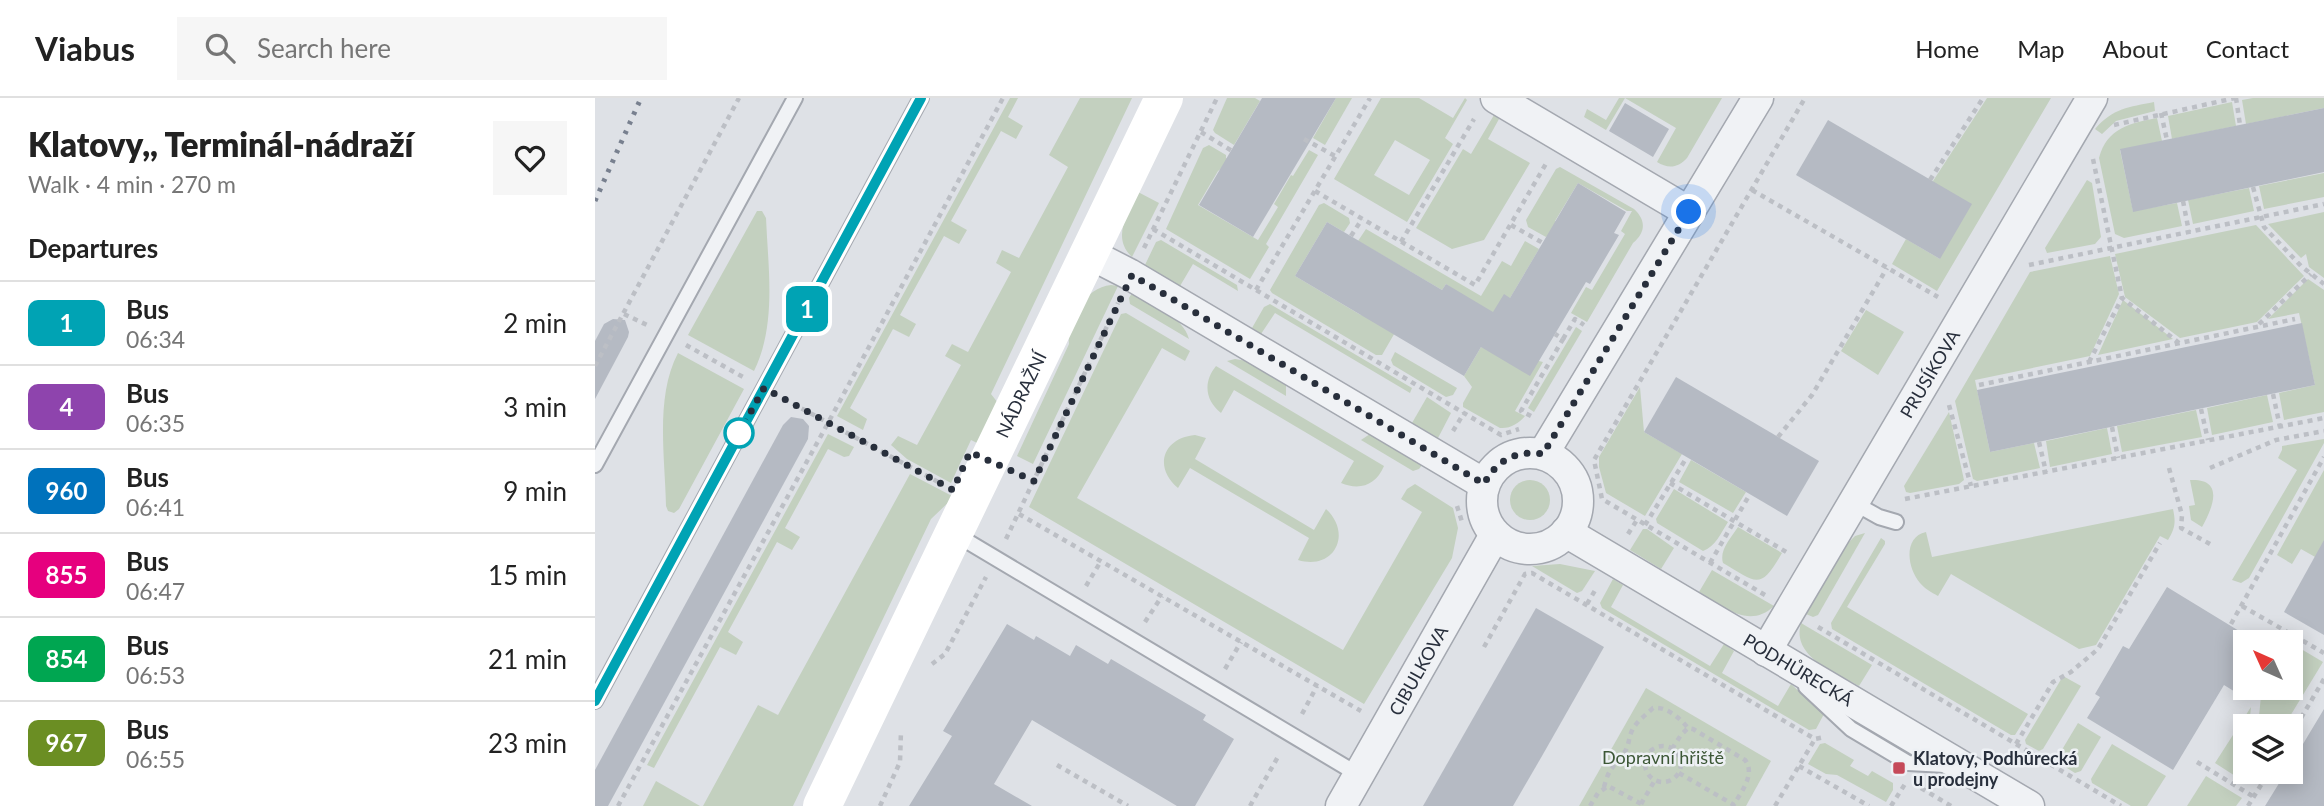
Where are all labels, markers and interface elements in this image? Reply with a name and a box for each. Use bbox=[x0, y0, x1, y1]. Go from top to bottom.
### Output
search box bbox=[177, 17, 667, 80]
text: Viabus bbox=[35, 28, 135, 68]
icon: search bbox=[201, 29, 239, 67]
text: Search here bbox=[257, 32, 391, 64]
text: Home bbox=[1915, 34, 1979, 63]
text: Map bbox=[2017, 34, 2065, 63]
text: About bbox=[2103, 34, 2168, 63]
text: Contact bbox=[2206, 34, 2289, 63]
button: heart bbox=[493, 121, 567, 195]
text: Klatovy,, Terminál-nádraží bbox=[28, 124, 413, 164]
text: Walk · 4 min · 270 m bbox=[28, 170, 236, 198]
your location bbox=[1671, 194, 1706, 229]
text: Departures bbox=[28, 232, 158, 264]
line badge: 1 bbox=[784, 286, 830, 332]
text: Bus bbox=[126, 293, 169, 325]
text: 1 bbox=[800, 294, 814, 323]
text: 2 min bbox=[503, 307, 567, 339]
text: 1 bbox=[60, 308, 73, 337]
text: 06:34 bbox=[126, 325, 185, 353]
street label: PRUSÍKOVA bbox=[1895, 325, 1964, 422]
street label: NÁDRAŽNÍ bbox=[991, 347, 1051, 441]
text: Bus bbox=[126, 377, 169, 409]
text: 3 min bbox=[503, 391, 567, 423]
text: 4 bbox=[60, 392, 73, 421]
text: 06:35 bbox=[126, 409, 185, 437]
unlabelled marker bbox=[724, 418, 754, 448]
text: Bus bbox=[126, 461, 169, 493]
text: 9 min bbox=[503, 475, 567, 507]
text: 960 bbox=[46, 476, 87, 505]
text: 06:41 bbox=[126, 493, 185, 521]
text: Bus bbox=[126, 545, 169, 577]
text: 15 min bbox=[488, 559, 567, 591]
text: 855 bbox=[46, 560, 87, 589]
text: 06:47 bbox=[126, 577, 185, 605]
street label: CIBULKOVA bbox=[1384, 621, 1453, 719]
text: Bus bbox=[126, 629, 169, 661]
street label: PODHŮRECKÁ bbox=[1740, 629, 1858, 711]
north arrow bbox=[2233, 630, 2303, 700]
map controls bbox=[2233, 630, 2303, 784]
text: 21 min bbox=[488, 643, 567, 675]
text: 854 bbox=[46, 644, 87, 673]
text: 06:53 bbox=[126, 661, 185, 689]
text: Bus bbox=[126, 713, 169, 745]
button: layers bbox=[2233, 714, 2303, 784]
text: 23 min bbox=[488, 727, 567, 759]
text: 967 bbox=[46, 728, 87, 757]
text: 06:55 bbox=[126, 745, 185, 773]
park label: Dopravní hřiště bbox=[1602, 746, 1724, 768]
place label: Klatovy, Podhůrecká u prodejny bbox=[1913, 747, 2078, 790]
marker: Klatovy, Podhůrecká u prodejny bbox=[1891, 760, 1907, 776]

